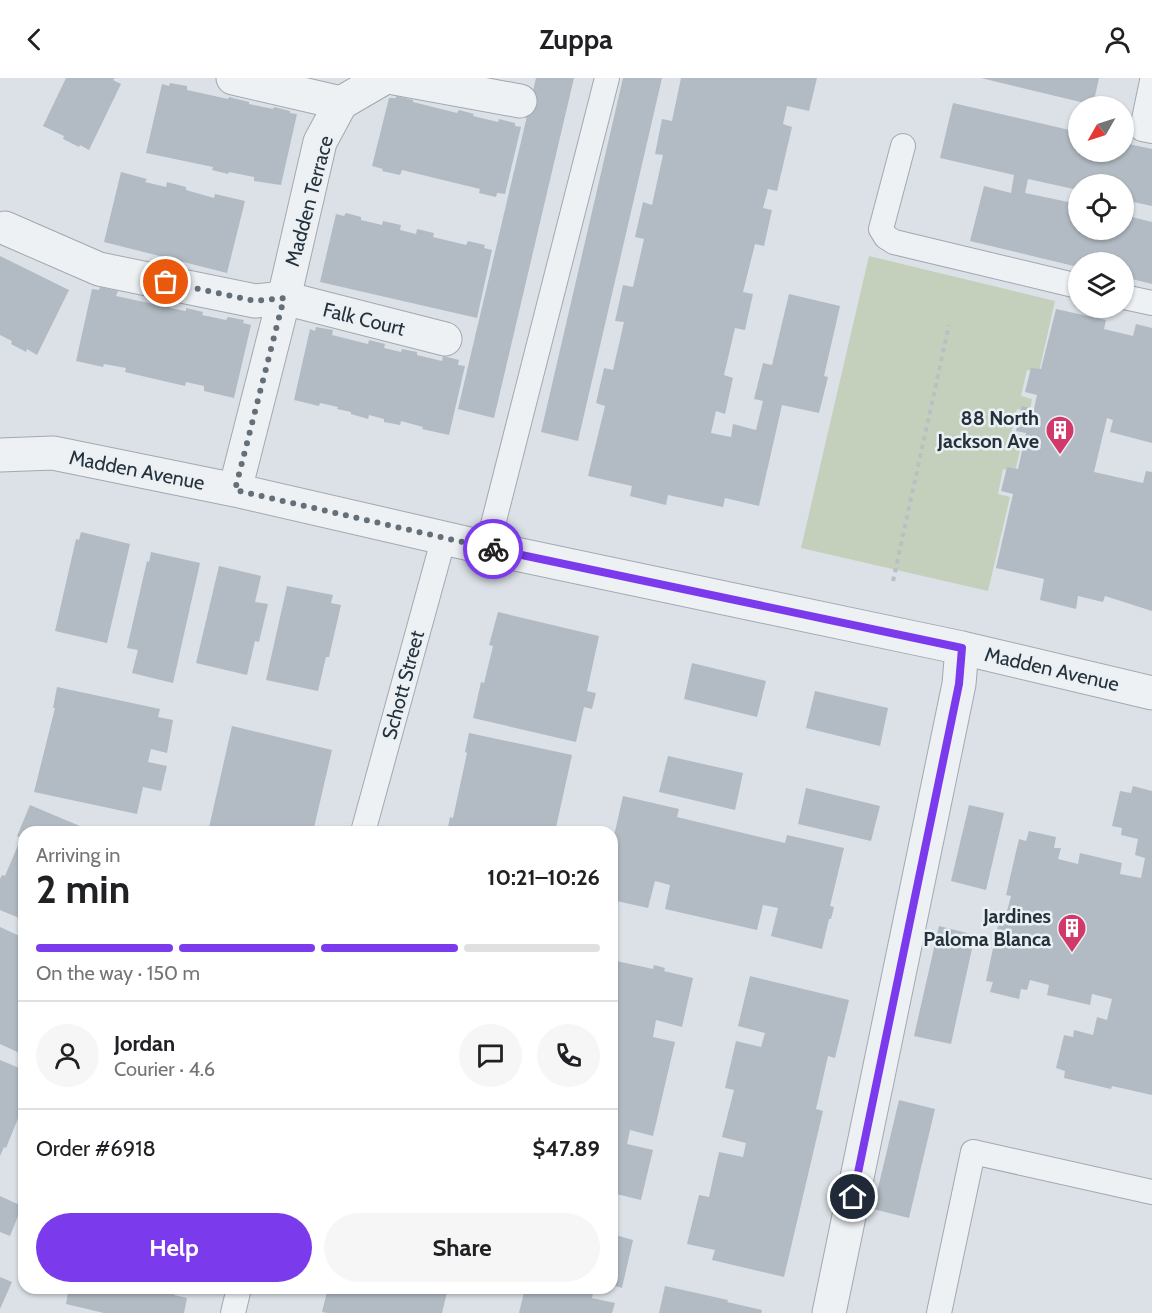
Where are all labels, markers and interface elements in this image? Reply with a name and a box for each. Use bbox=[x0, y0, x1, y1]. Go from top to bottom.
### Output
icon: back bbox=[18, 23, 51, 56]
text: Zuppa bbox=[539, 23, 613, 56]
icon: person bbox=[1101, 23, 1134, 56]
north arrow bbox=[1068, 96, 1134, 162]
map controls bbox=[1068, 96, 1134, 318]
street label: Madden Terrace bbox=[280, 133, 338, 269]
button: locate bbox=[1068, 174, 1134, 240]
button: layers bbox=[1068, 252, 1134, 318]
pin bbox=[140, 256, 191, 307]
icon: bag bbox=[149, 265, 182, 298]
street label: Falk Court bbox=[320, 297, 408, 341]
place label: 88 North Jackson Ave bbox=[937, 406, 1039, 453]
building icon: 88 North Jackson Ave bbox=[1044, 414, 1076, 456]
street label: Madden Avenue bbox=[67, 445, 207, 495]
courier bbox=[463, 519, 523, 579]
icon: bike bbox=[477, 533, 510, 566]
street label: Schott Street bbox=[377, 628, 429, 742]
street label: Madden Avenue bbox=[982, 642, 1122, 696]
text: Arriving in bbox=[36, 843, 120, 867]
text: 10:21–10:26 bbox=[487, 864, 600, 891]
text: 2 min bbox=[36, 865, 130, 913]
place label: Jardines Paloma Blanca bbox=[923, 904, 1051, 951]
building icon: Jardines Paloma Blanca bbox=[1056, 912, 1088, 954]
text: On the way · 150 m bbox=[36, 961, 200, 985]
button: person bbox=[36, 1024, 99, 1087]
button: chat bbox=[459, 1024, 522, 1087]
button: phone bbox=[537, 1024, 600, 1087]
text: Jordan bbox=[114, 1030, 175, 1057]
text: Courier · 4.6 bbox=[114, 1057, 215, 1081]
text: Order #6918 bbox=[36, 1135, 156, 1162]
text: $47.89 bbox=[533, 1135, 600, 1162]
pin bbox=[827, 1171, 878, 1222]
icon: home bbox=[836, 1180, 869, 1213]
button: Help bbox=[36, 1213, 312, 1282]
button: Share bbox=[324, 1213, 600, 1282]

